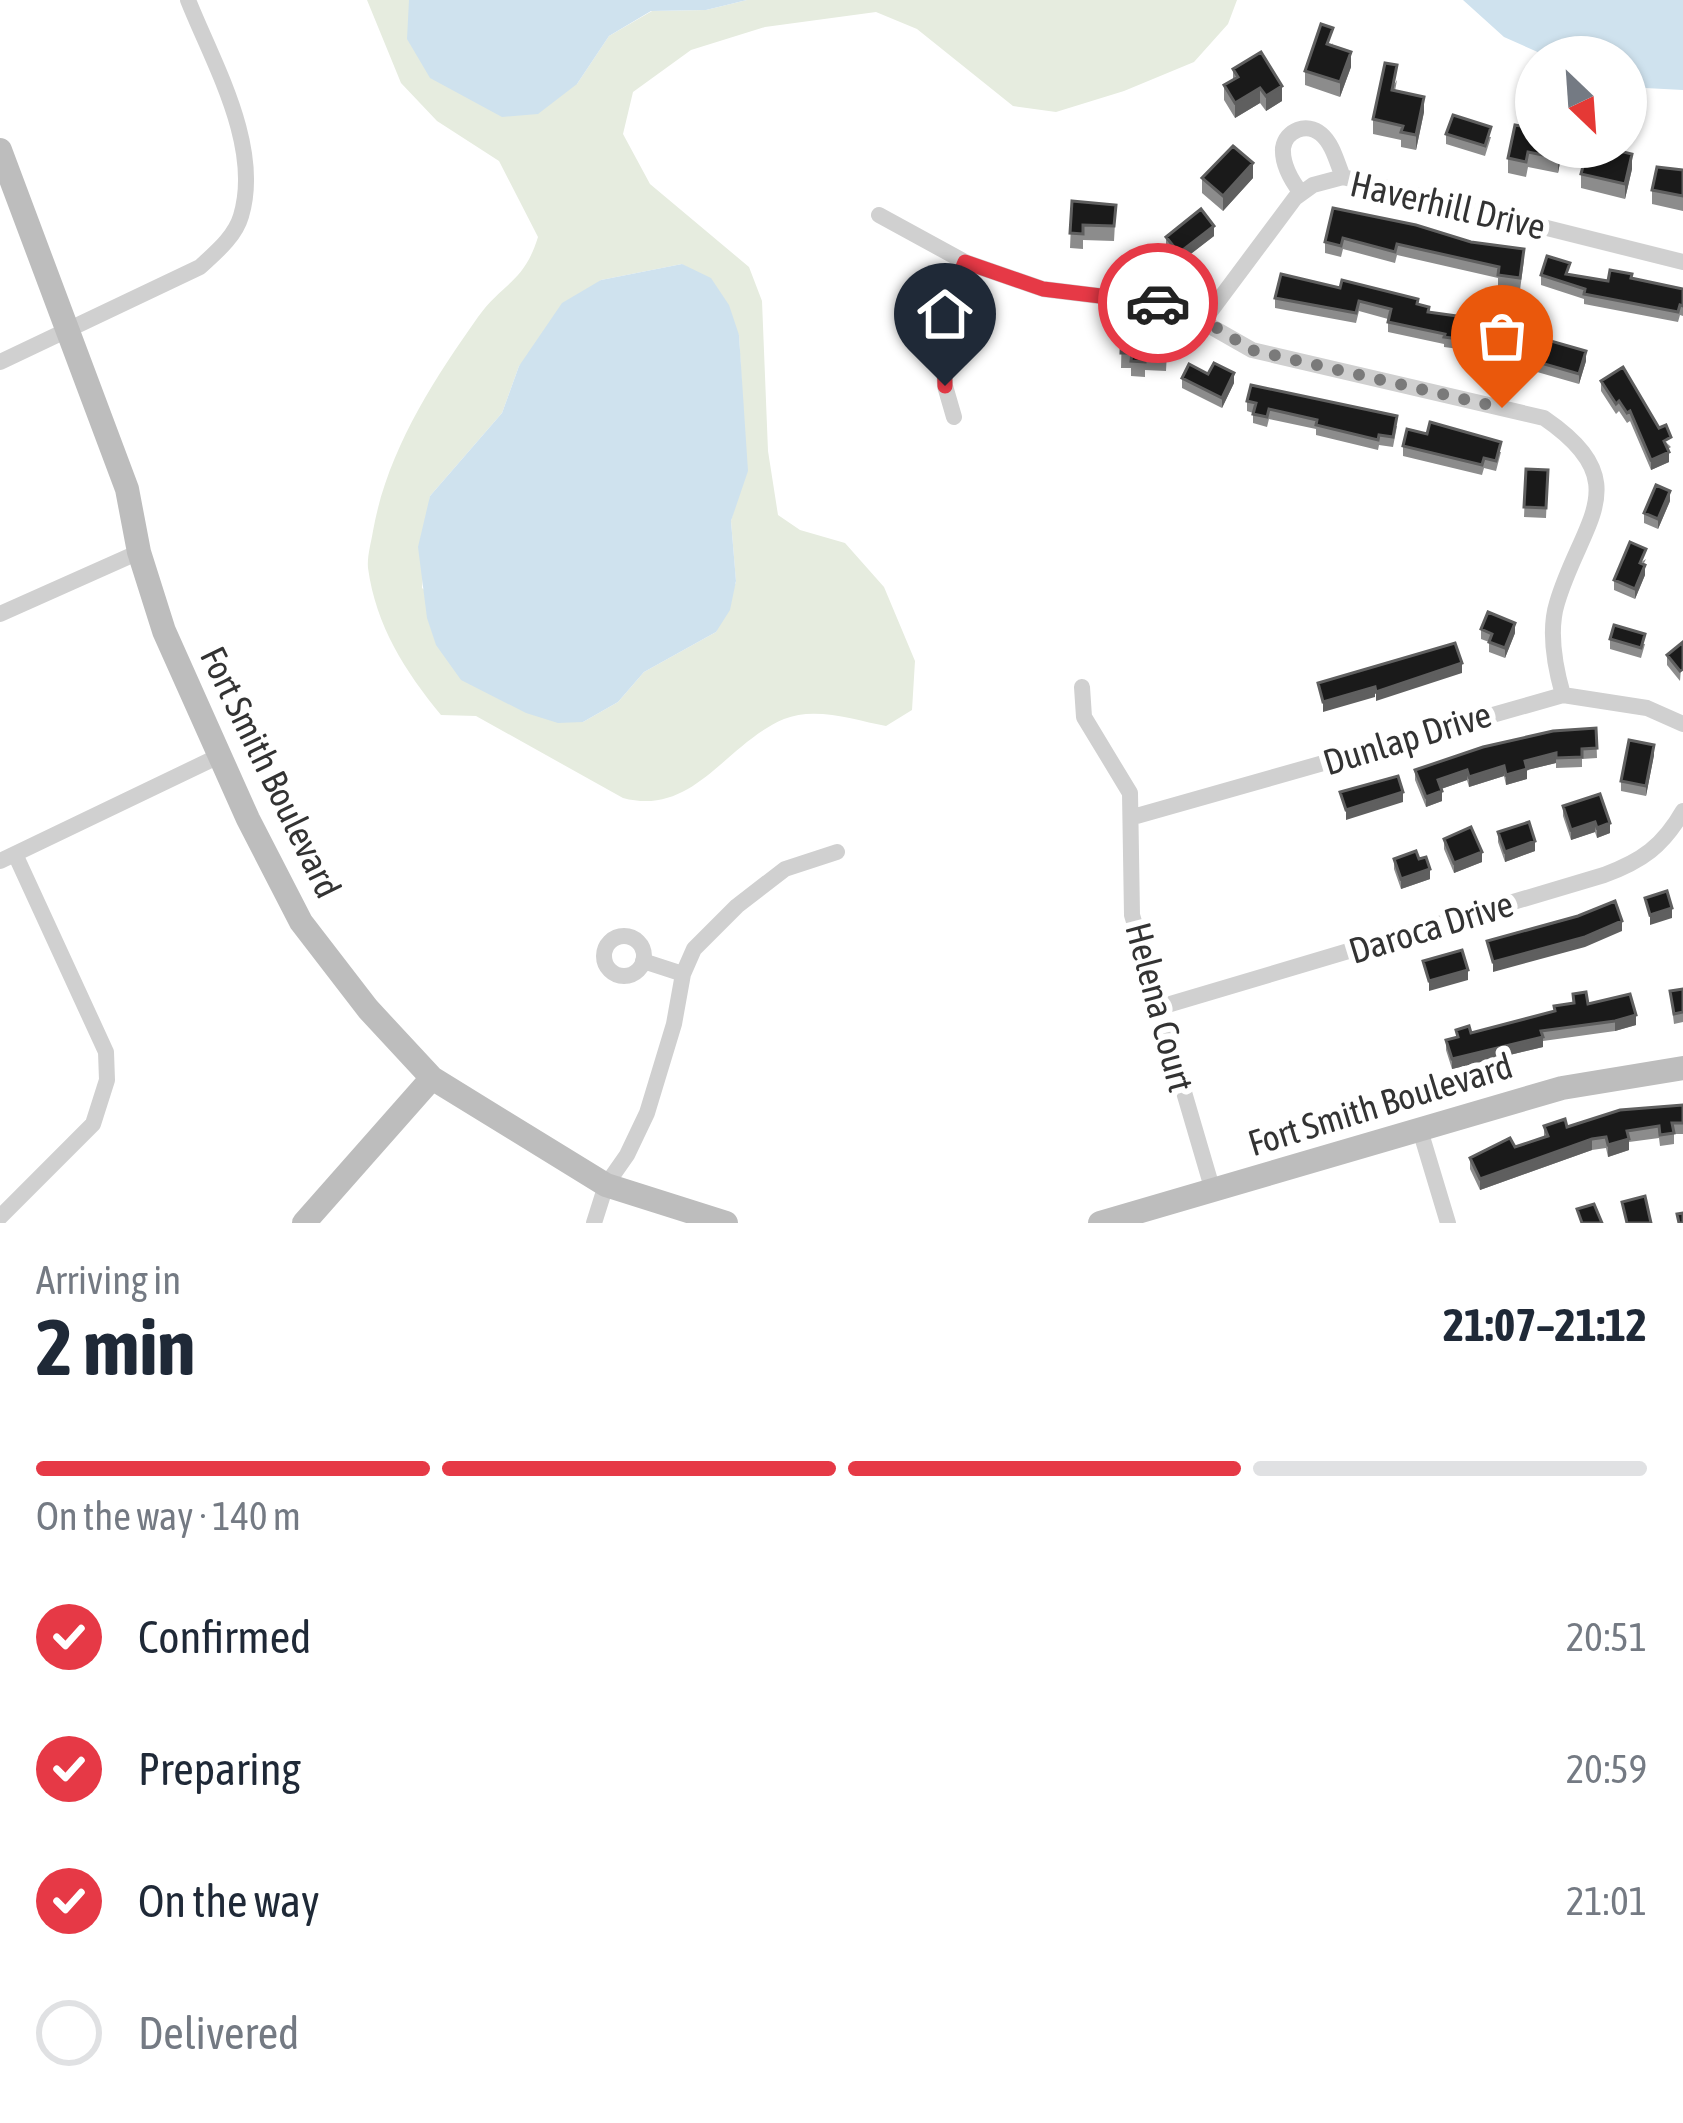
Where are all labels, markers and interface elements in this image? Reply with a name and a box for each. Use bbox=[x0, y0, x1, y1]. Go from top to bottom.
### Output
north arrow bbox=[1515, 36, 1647, 168]
map controls bbox=[1515, 36, 1647, 168]
street label: Haverhill Drive bbox=[1346, 162, 1550, 248]
courier bbox=[1098, 243, 1218, 363]
pin bbox=[894, 263, 996, 386]
icon: car bbox=[1125, 270, 1191, 336]
icon: home bbox=[912, 281, 978, 347]
pin bbox=[1451, 285, 1553, 408]
icon: bag bbox=[1469, 303, 1535, 369]
street label: Fort Smith Boulevard bbox=[192, 640, 350, 904]
street label: Dunlap Drive bbox=[1318, 693, 1496, 783]
street label: Daroca Drive bbox=[1344, 882, 1518, 972]
street label: Helena Court bbox=[1117, 918, 1203, 1096]
street label: Fort Smith Boulevard bbox=[1243, 1044, 1517, 1164]
text: Arriving in bbox=[36, 1258, 181, 1302]
text: 21:07–21:12 bbox=[1443, 1299, 1647, 1351]
text: 2 min bbox=[36, 1302, 195, 1392]
text: On the way · 140 m bbox=[36, 1494, 301, 1538]
icon: check bbox=[36, 1604, 102, 1670]
text: Confirmed bbox=[138, 1611, 311, 1663]
text: 20:51 bbox=[1566, 1615, 1647, 1659]
icon: check bbox=[36, 1736, 102, 1802]
text: Preparing bbox=[138, 1743, 301, 1795]
text: 20:59 bbox=[1566, 1747, 1647, 1791]
icon: check bbox=[36, 1868, 102, 1934]
text: On the way bbox=[138, 1875, 320, 1927]
text: 21:01 bbox=[1566, 1879, 1647, 1923]
text: Delivered bbox=[138, 2007, 299, 2059]

